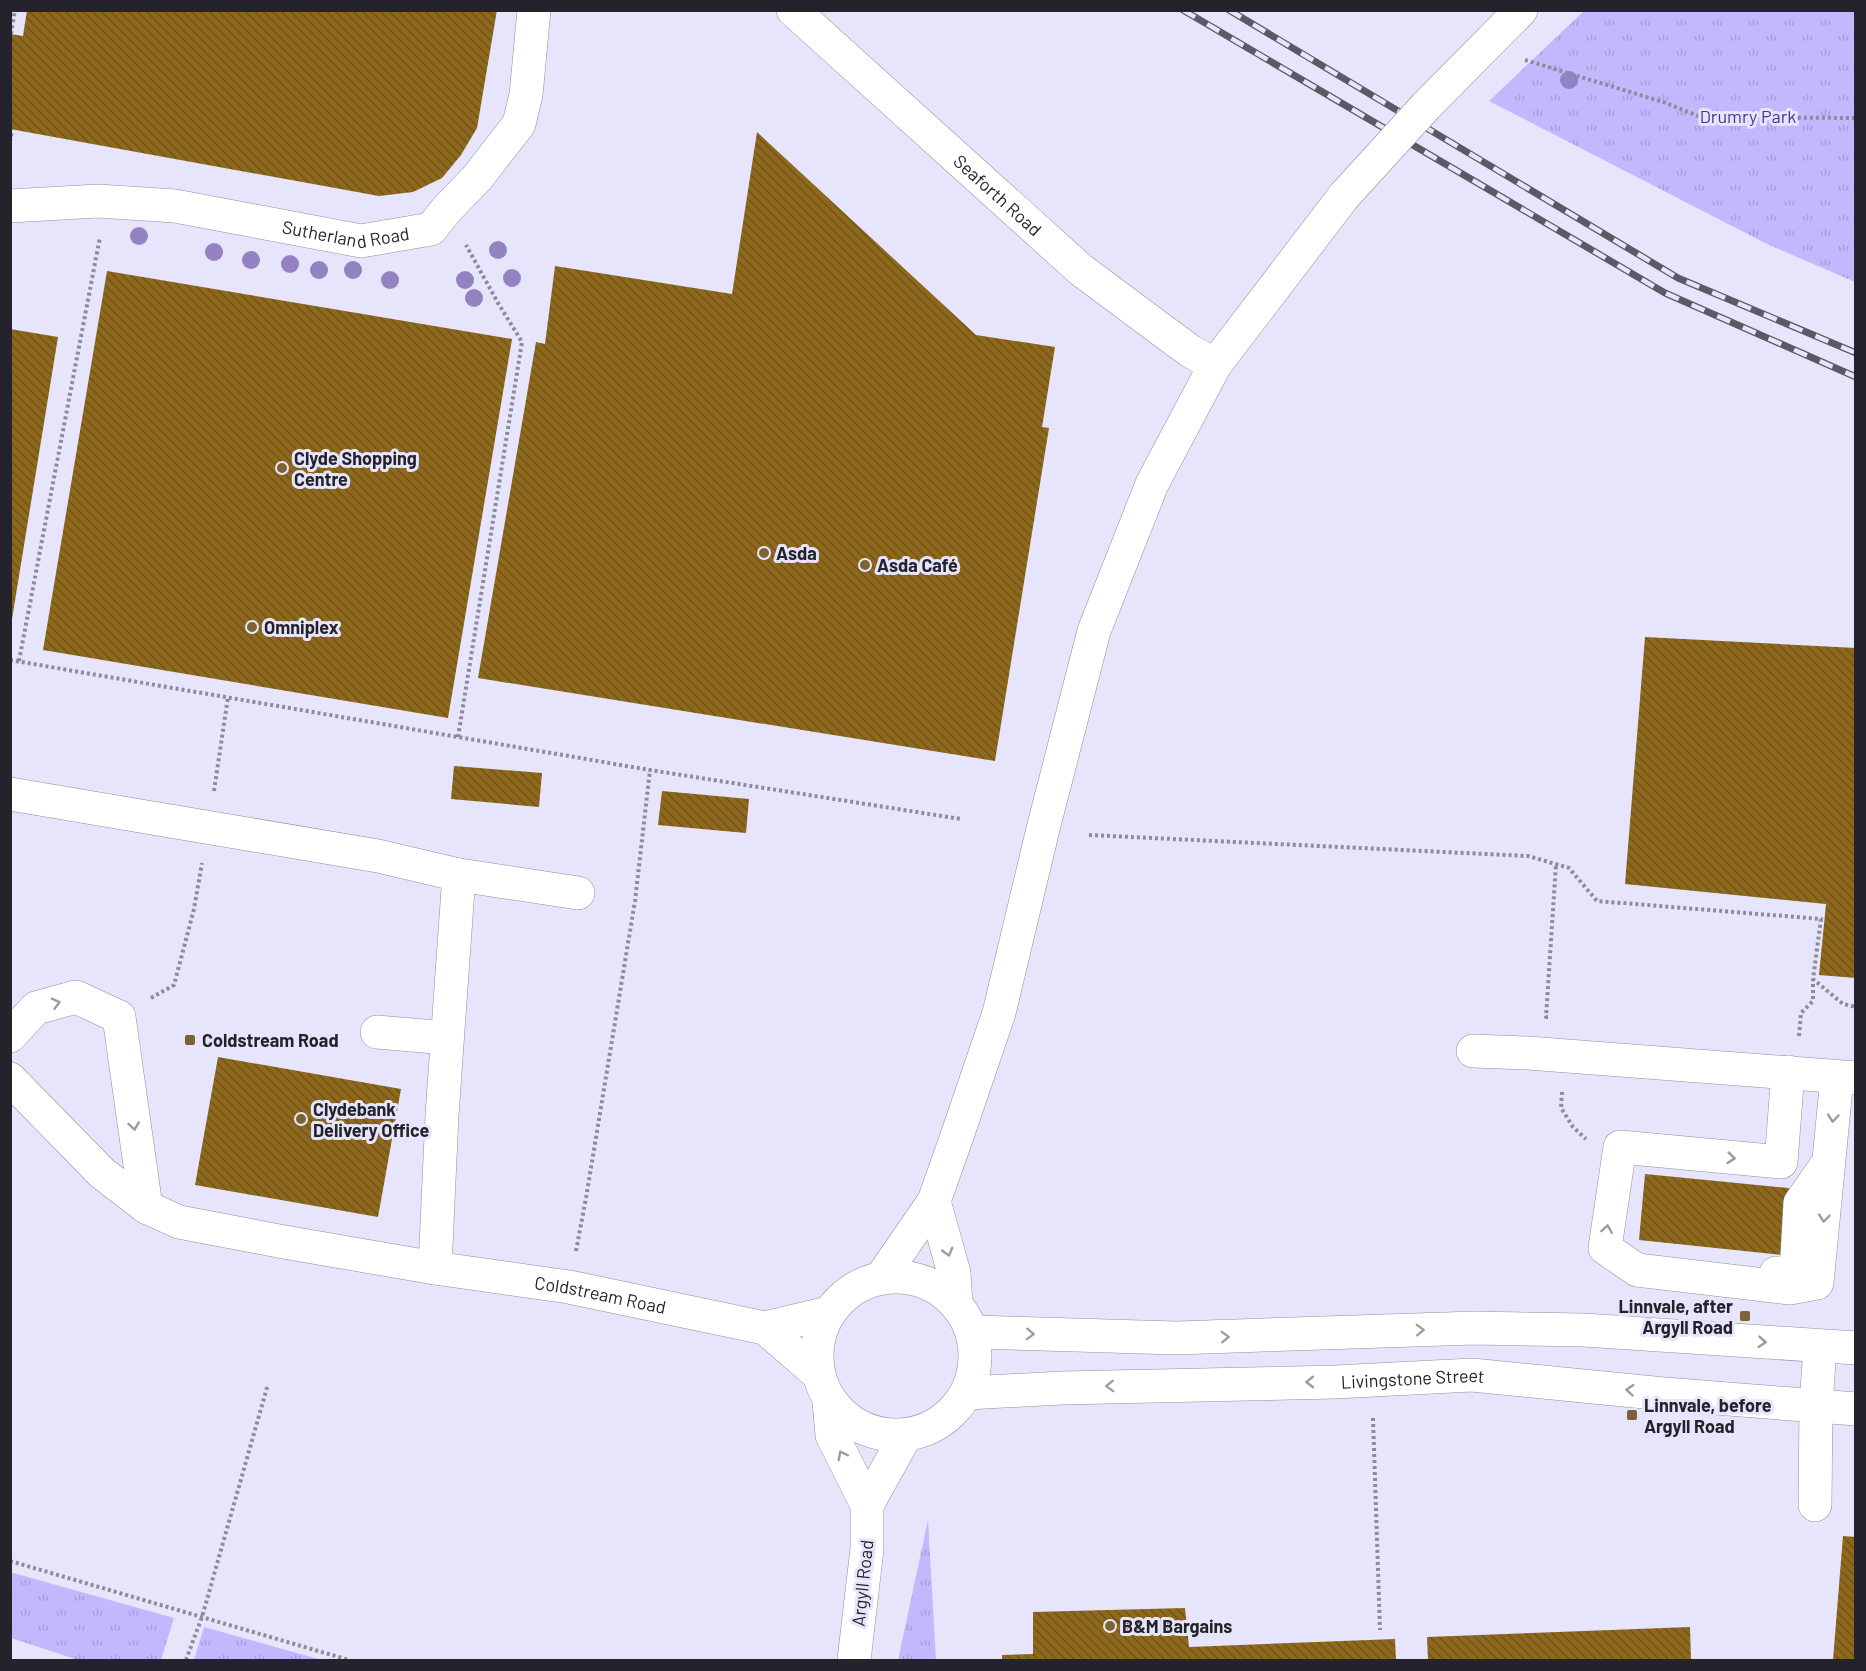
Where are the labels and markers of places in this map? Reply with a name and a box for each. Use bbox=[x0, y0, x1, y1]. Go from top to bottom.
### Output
place label: Clyde Shopping Centre bbox=[294, 447, 417, 490]
marker: Clyde Shopping Centre bbox=[275, 461, 289, 475]
place label: Asda bbox=[776, 542, 817, 564]
marker: Asda bbox=[757, 546, 771, 560]
place label: Asda Café bbox=[877, 554, 958, 576]
marker: Asda Café bbox=[858, 558, 872, 572]
place label: Omniplex bbox=[264, 616, 339, 638]
marker: Omniplex bbox=[245, 620, 259, 634]
place label: Coldstream Road bbox=[202, 1029, 339, 1051]
marker: Coldstream Road bbox=[183, 1033, 197, 1047]
place label: Clydebank Delivery Office bbox=[313, 1098, 430, 1141]
marker: Clydebank Delivery Office bbox=[294, 1112, 308, 1126]
place label: Linnvale, after Argyll Road bbox=[1619, 1295, 1733, 1338]
marker: Linnvale, after Argyll Road bbox=[1738, 1309, 1752, 1323]
place label: Linnvale, before Argyll Road bbox=[1644, 1394, 1772, 1437]
marker: Linnvale, before Argyll Road bbox=[1625, 1408, 1639, 1422]
place label: B&M Bargains bbox=[1122, 1615, 1232, 1637]
marker: B&M Bargains bbox=[1103, 1619, 1117, 1633]

